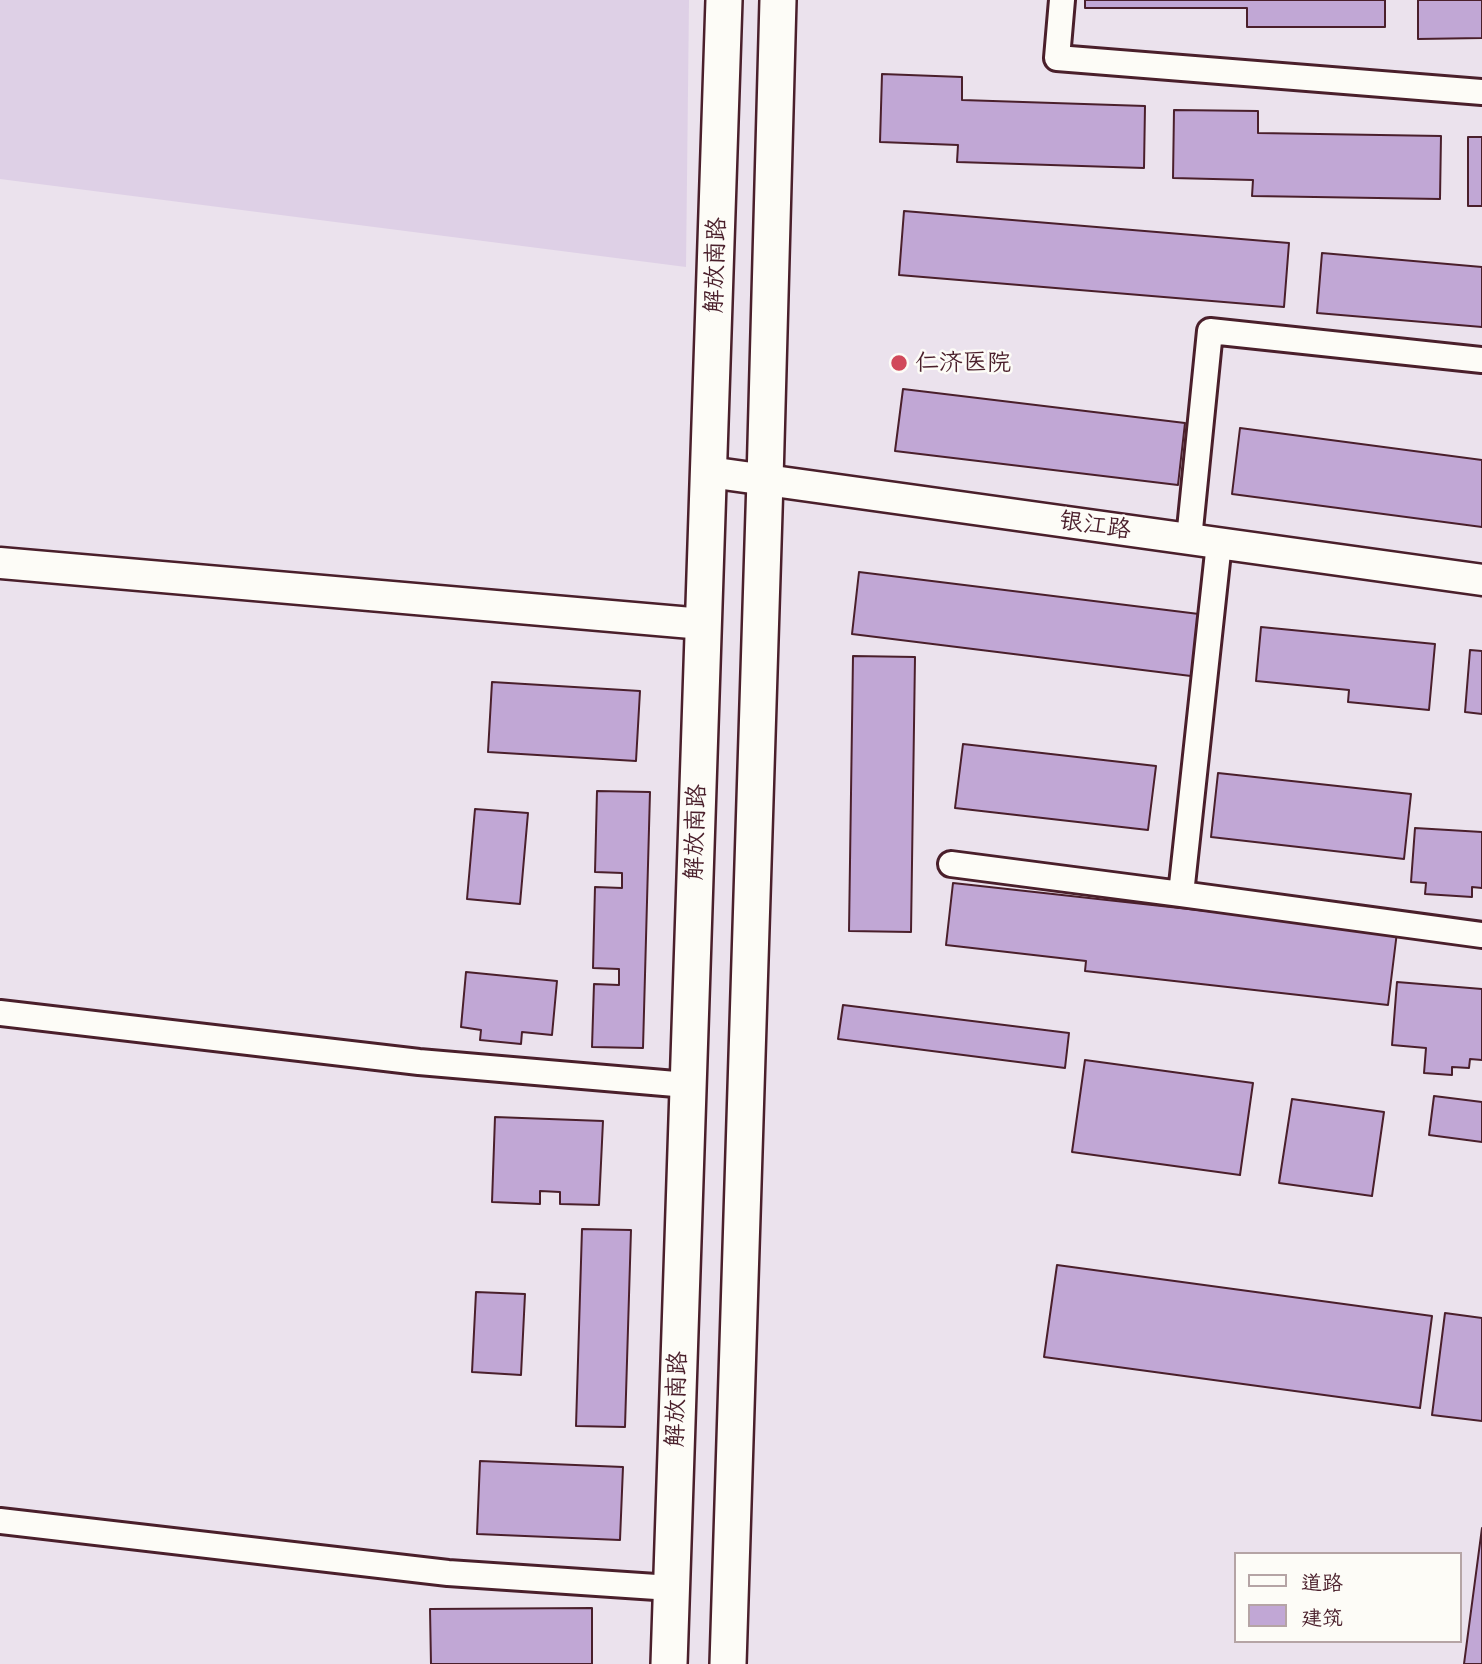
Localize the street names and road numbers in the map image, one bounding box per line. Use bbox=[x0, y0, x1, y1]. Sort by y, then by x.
street label: 解放南路 bbox=[700, 217, 732, 313]
street label: 银江路 bbox=[1057, 507, 1133, 545]
street label: 解放南路 bbox=[680, 784, 712, 880]
street label: 解放南路 bbox=[661, 1351, 693, 1447]

